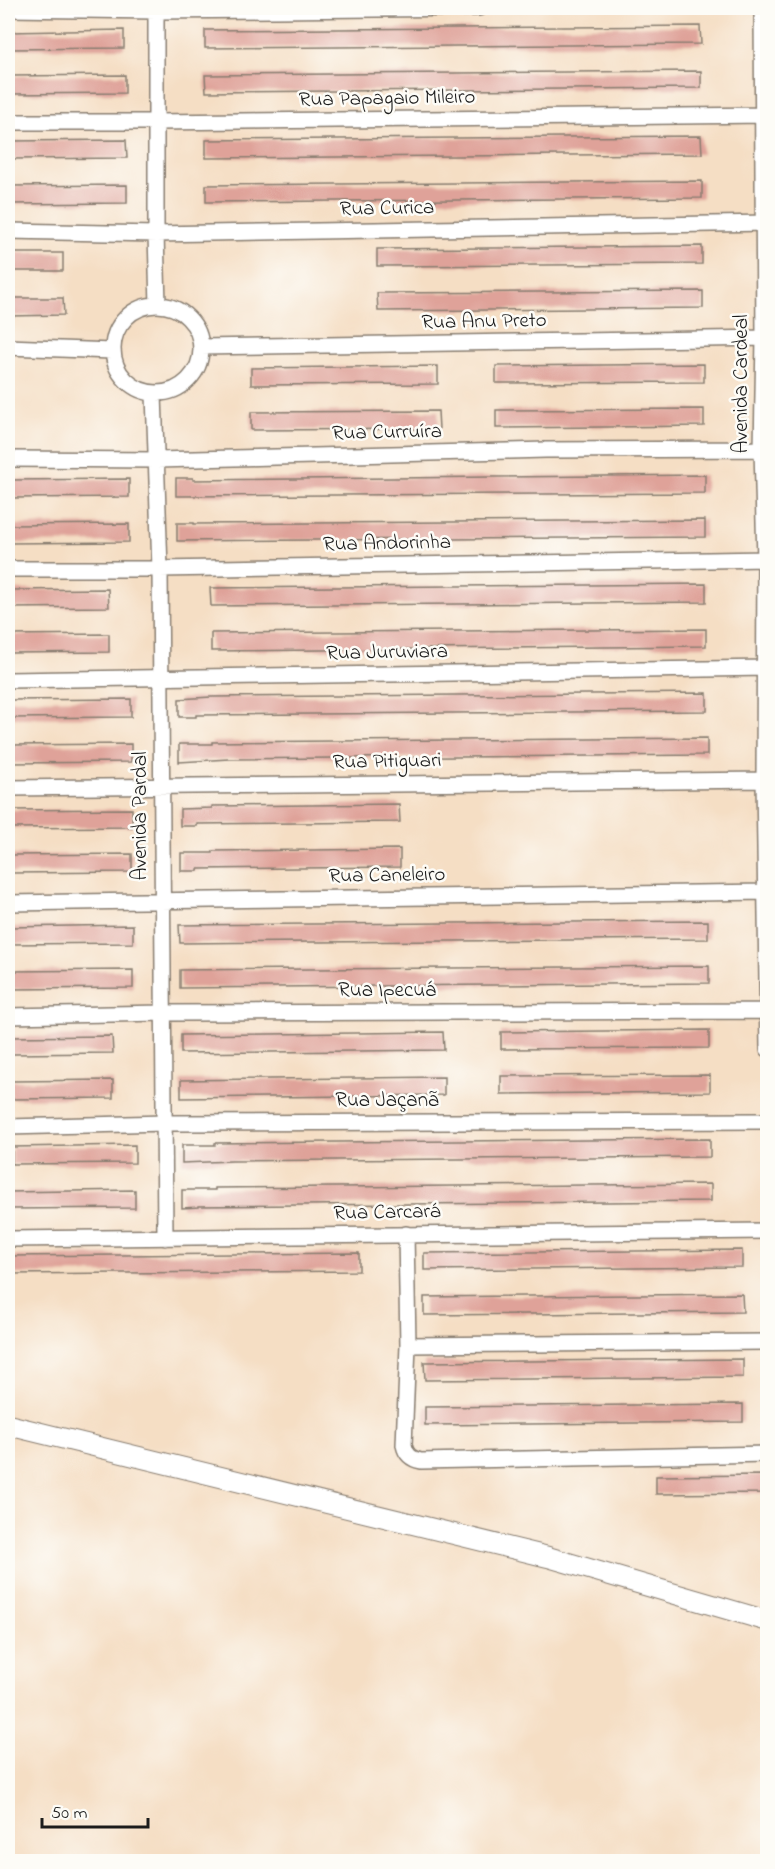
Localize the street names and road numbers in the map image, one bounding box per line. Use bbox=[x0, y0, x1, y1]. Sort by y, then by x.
street label: Rua Papagaio Mileiro bbox=[298, 82, 476, 118]
street label: Rua Curica bbox=[339, 193, 435, 225]
street label: Rua Anu Preto bbox=[421, 306, 547, 338]
street label: Avenida Cardeal bbox=[727, 314, 757, 454]
street label: Rua Curruíra bbox=[332, 417, 442, 449]
street label: Rua Andorinha bbox=[323, 528, 451, 560]
street label: Rua Juruviara bbox=[326, 637, 448, 669]
street label: Rua Pitiguari bbox=[332, 746, 442, 780]
street label: Avenida Pardal bbox=[126, 751, 156, 881]
street label: Rua Caneleiro bbox=[328, 860, 446, 892]
street label: Rua Ipecuá bbox=[338, 976, 436, 1006]
street label: Rua Jaçanã bbox=[335, 1086, 439, 1116]
street label: Rua Carcará bbox=[333, 1197, 441, 1229]

